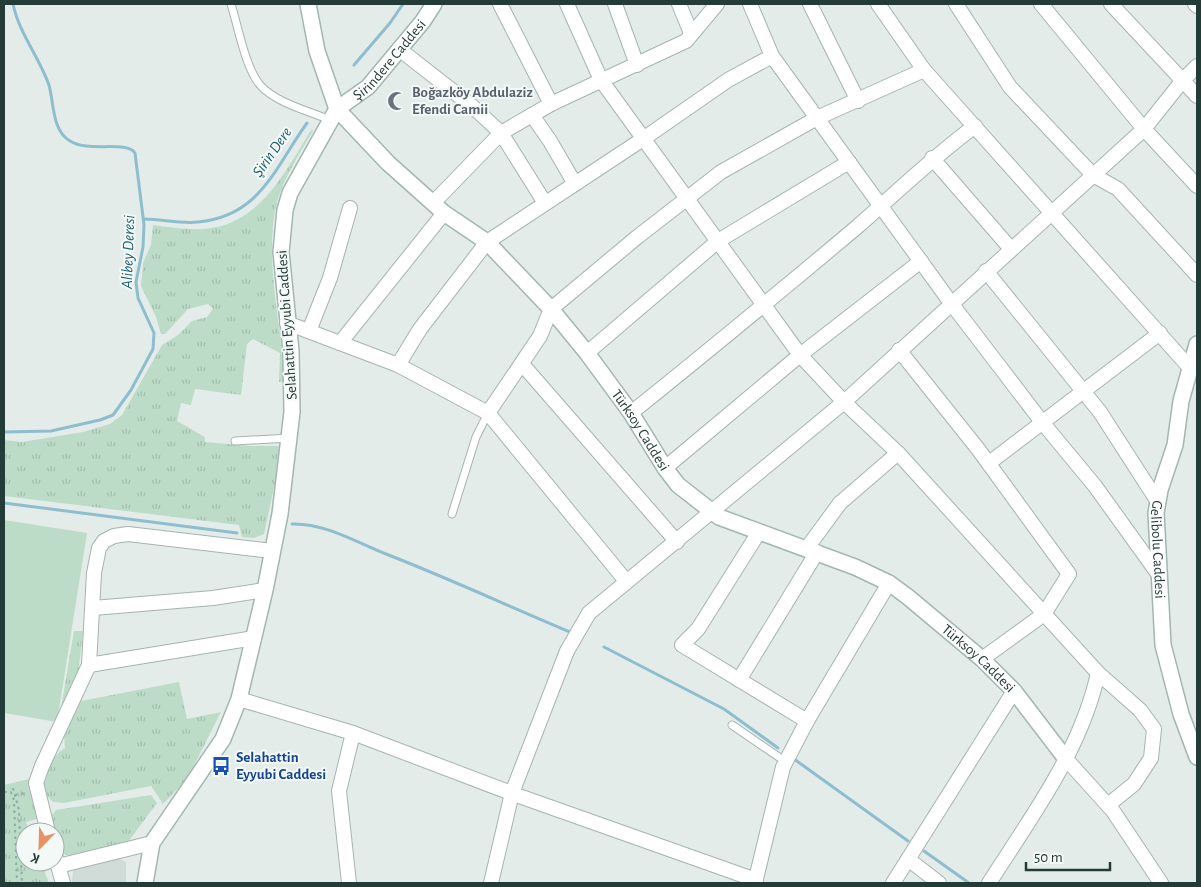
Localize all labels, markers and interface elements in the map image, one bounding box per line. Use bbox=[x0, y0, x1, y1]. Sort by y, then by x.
street label: Şirindere Caddesi bbox=[350, 16, 429, 103]
place label: Boğazköy Abdulaziz Efendi Camii bbox=[412, 85, 533, 117]
mosque icon: Boğazköy Abdulaziz Efendi Camii bbox=[386, 90, 408, 112]
water label: Şirin Dere bbox=[249, 124, 295, 180]
water label: Alibey Deresi bbox=[119, 214, 137, 290]
street label: Selahattin Eyyubi Caddesi bbox=[274, 250, 300, 400]
street label: Türksoy Caddesi bbox=[609, 387, 672, 473]
street label: Gelibolu Caddesi bbox=[1148, 499, 1168, 599]
street label: Türksoy Caddesi bbox=[939, 621, 1018, 695]
place label: Selahattin Eyyubi Caddesi bbox=[236, 750, 326, 782]
bus stop icon: Selahattin Eyyubi Caddesi bbox=[210, 755, 232, 777]
north arrow bbox=[15, 822, 65, 872]
scale bar bbox=[1026, 840, 1110, 872]
text: K bbox=[28, 850, 42, 866]
text: 50 m bbox=[1034, 850, 1063, 865]

